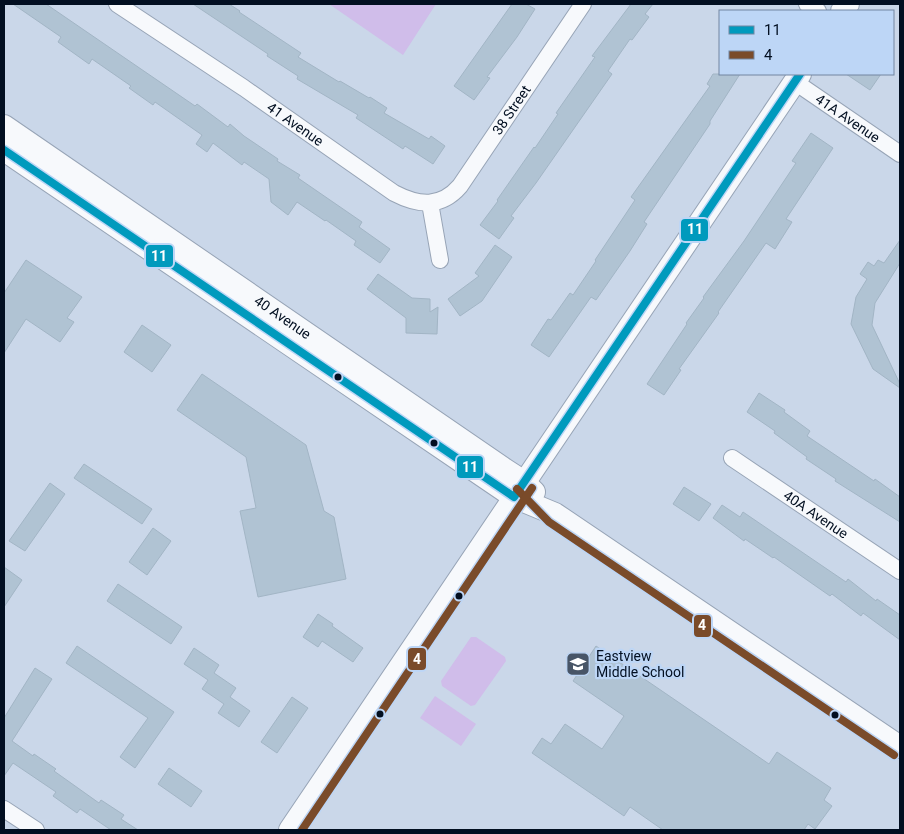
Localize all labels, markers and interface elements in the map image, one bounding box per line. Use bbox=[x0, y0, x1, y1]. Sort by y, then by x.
legend bbox=[719, 10, 894, 75]
text: 11 bbox=[764, 21, 781, 39]
text: 4 bbox=[764, 46, 773, 64]
street label: 38 Street bbox=[489, 82, 534, 138]
street label: 41A Avenue bbox=[813, 91, 883, 146]
street label: 41 Avenue bbox=[264, 99, 327, 149]
line badge: 11 bbox=[680, 218, 709, 242]
text: 11 bbox=[687, 221, 703, 237]
line badge: 11 bbox=[145, 244, 174, 268]
text: 11 bbox=[151, 248, 167, 264]
street label: 40 Avenue bbox=[251, 292, 314, 342]
unlabelled marker bbox=[333, 372, 343, 382]
unlabelled marker bbox=[429, 438, 439, 448]
line badge: 11 bbox=[456, 455, 484, 479]
text: 11 bbox=[462, 459, 478, 475]
street label: 40A Avenue bbox=[781, 487, 851, 542]
unlabelled marker bbox=[454, 591, 464, 601]
line badge: 4 bbox=[693, 614, 712, 638]
text: 4 bbox=[698, 617, 706, 633]
line badge: 4 bbox=[407, 647, 427, 671]
place label: Eastview Middle School bbox=[596, 648, 684, 680]
text: 4 bbox=[413, 651, 421, 667]
school or university icon: Eastview Middle School bbox=[565, 651, 591, 677]
unlabelled marker bbox=[375, 709, 385, 719]
unlabelled marker bbox=[830, 710, 840, 720]

